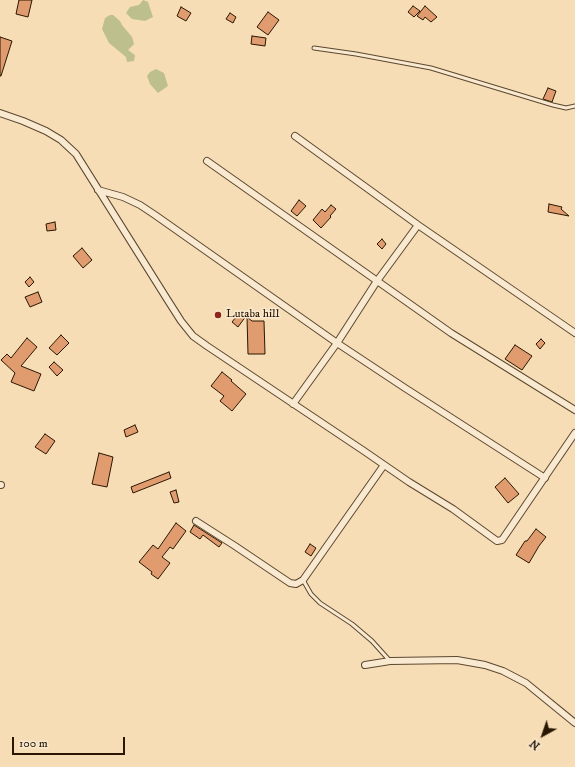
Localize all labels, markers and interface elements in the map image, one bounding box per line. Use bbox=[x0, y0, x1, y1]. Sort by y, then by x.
place label: Lutaba hill bbox=[226, 308, 279, 322]
marker: Lutaba hill bbox=[213, 310, 223, 320]
north arrow bbox=[523, 715, 563, 755]
scale bar bbox=[14, 729, 127, 755]
text: 100 m bbox=[19, 736, 48, 751]
text: N bbox=[527, 736, 543, 752]

